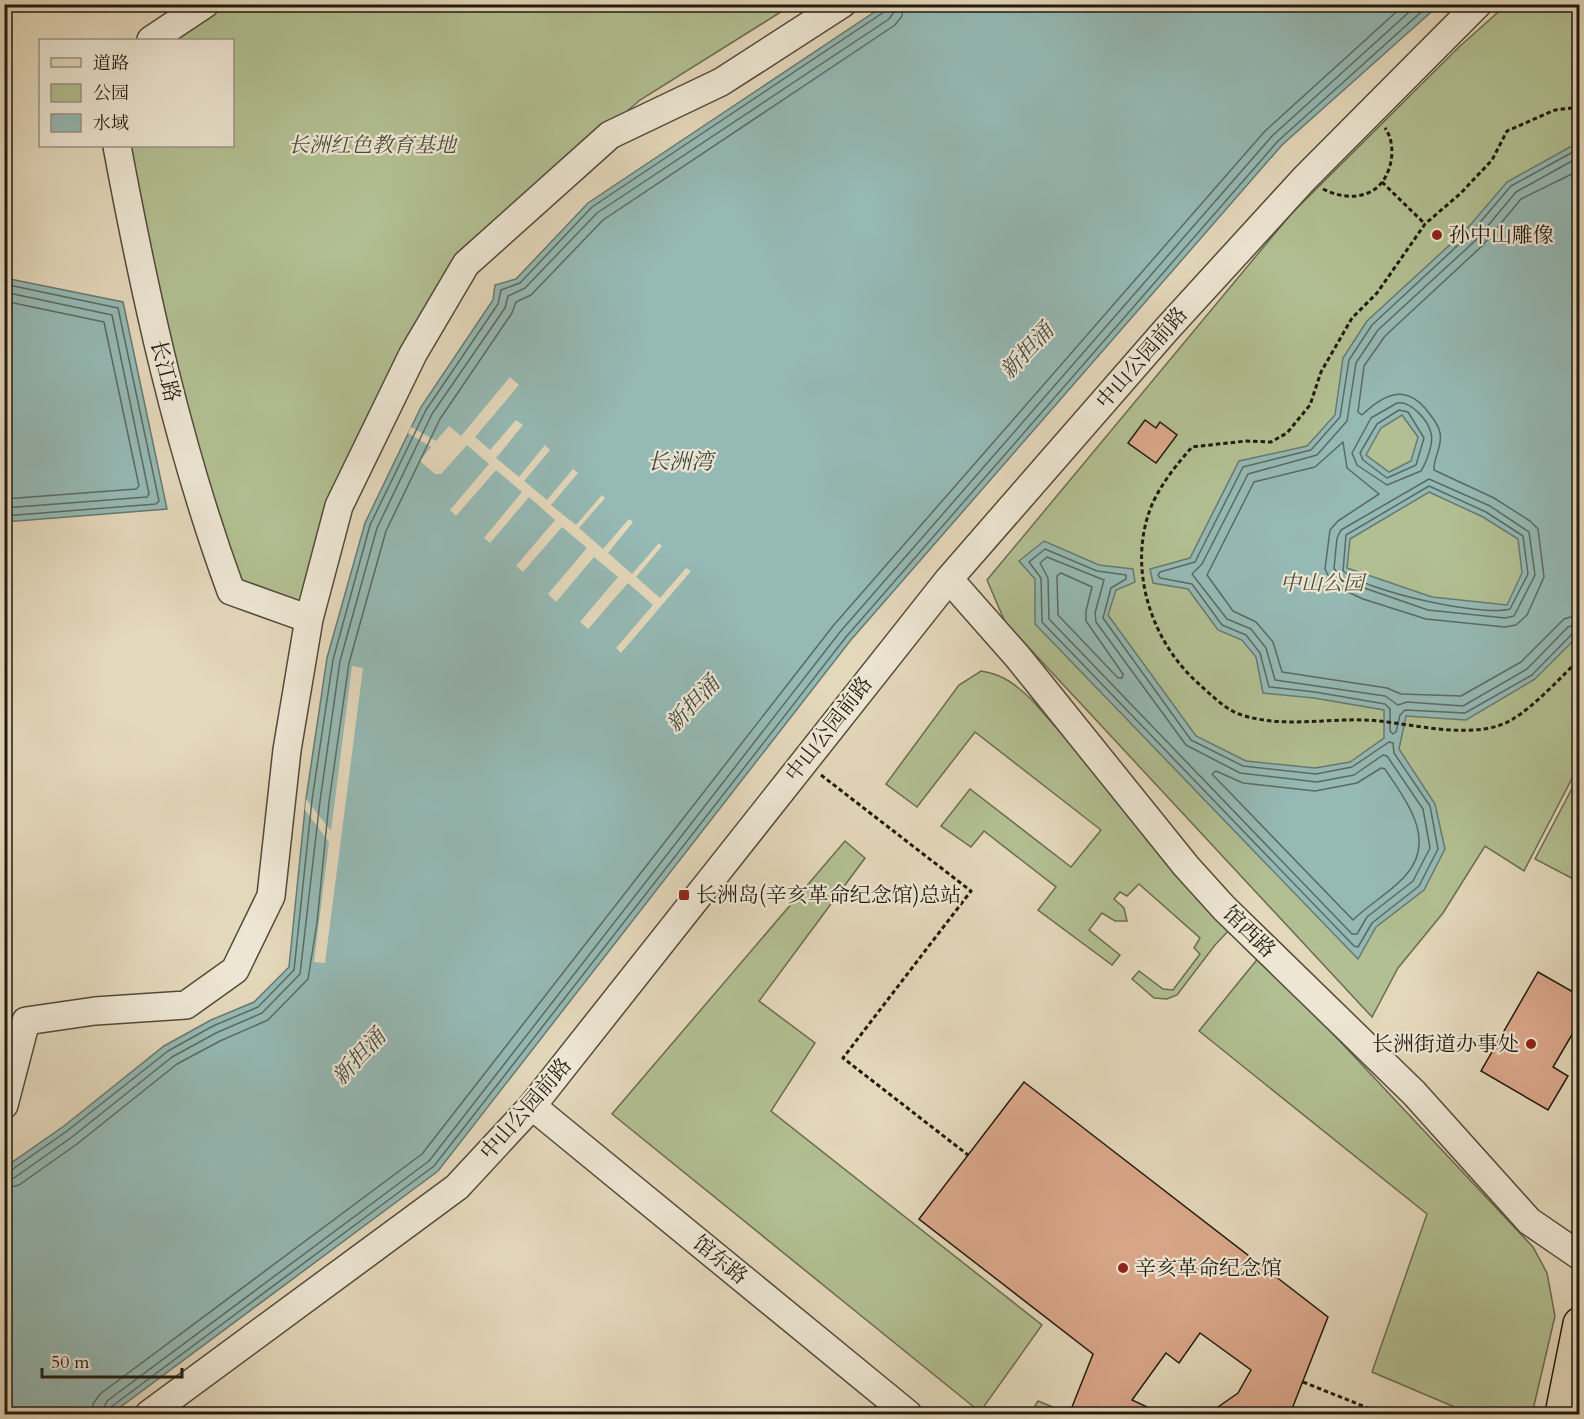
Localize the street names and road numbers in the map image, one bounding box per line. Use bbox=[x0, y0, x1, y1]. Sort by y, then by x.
street label: 中山公园前路 bbox=[1090, 301, 1194, 415]
street label: 长江路 bbox=[143, 337, 187, 405]
street label: 中山公园前路 bbox=[779, 670, 879, 788]
street label: 馆西路 bbox=[1216, 900, 1282, 964]
street label: 中山公园前路 bbox=[474, 1052, 578, 1166]
street label: 馆东路 bbox=[686, 1229, 754, 1291]

